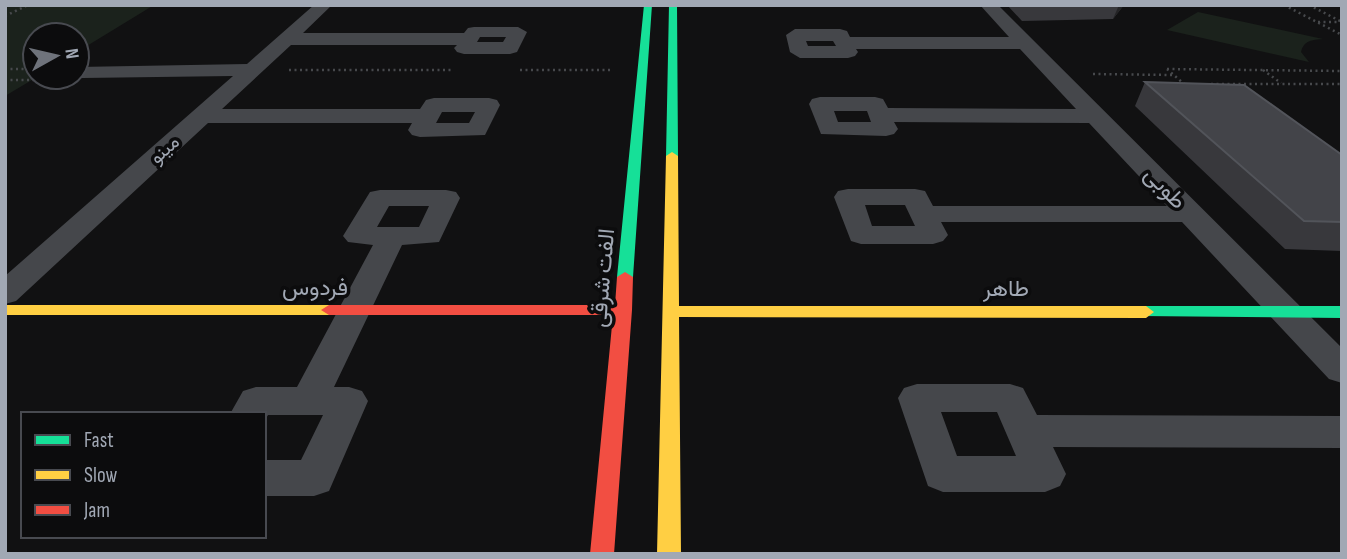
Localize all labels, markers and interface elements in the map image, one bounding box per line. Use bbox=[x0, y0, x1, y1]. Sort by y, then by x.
north arrow bbox=[21, 21, 91, 91]
text: N bbox=[59, 47, 83, 60]
street label: مینو bbox=[145, 131, 185, 169]
street label: طوبی bbox=[1138, 161, 1192, 215]
street label: الفت شرقی bbox=[585, 227, 621, 329]
street label: فردوس bbox=[282, 274, 348, 302]
street label: طاهر bbox=[982, 275, 1029, 303]
legend bbox=[21, 412, 266, 538]
text: Fast bbox=[84, 428, 114, 453]
text: Slow bbox=[84, 463, 118, 488]
text: Jam bbox=[83, 498, 110, 523]

